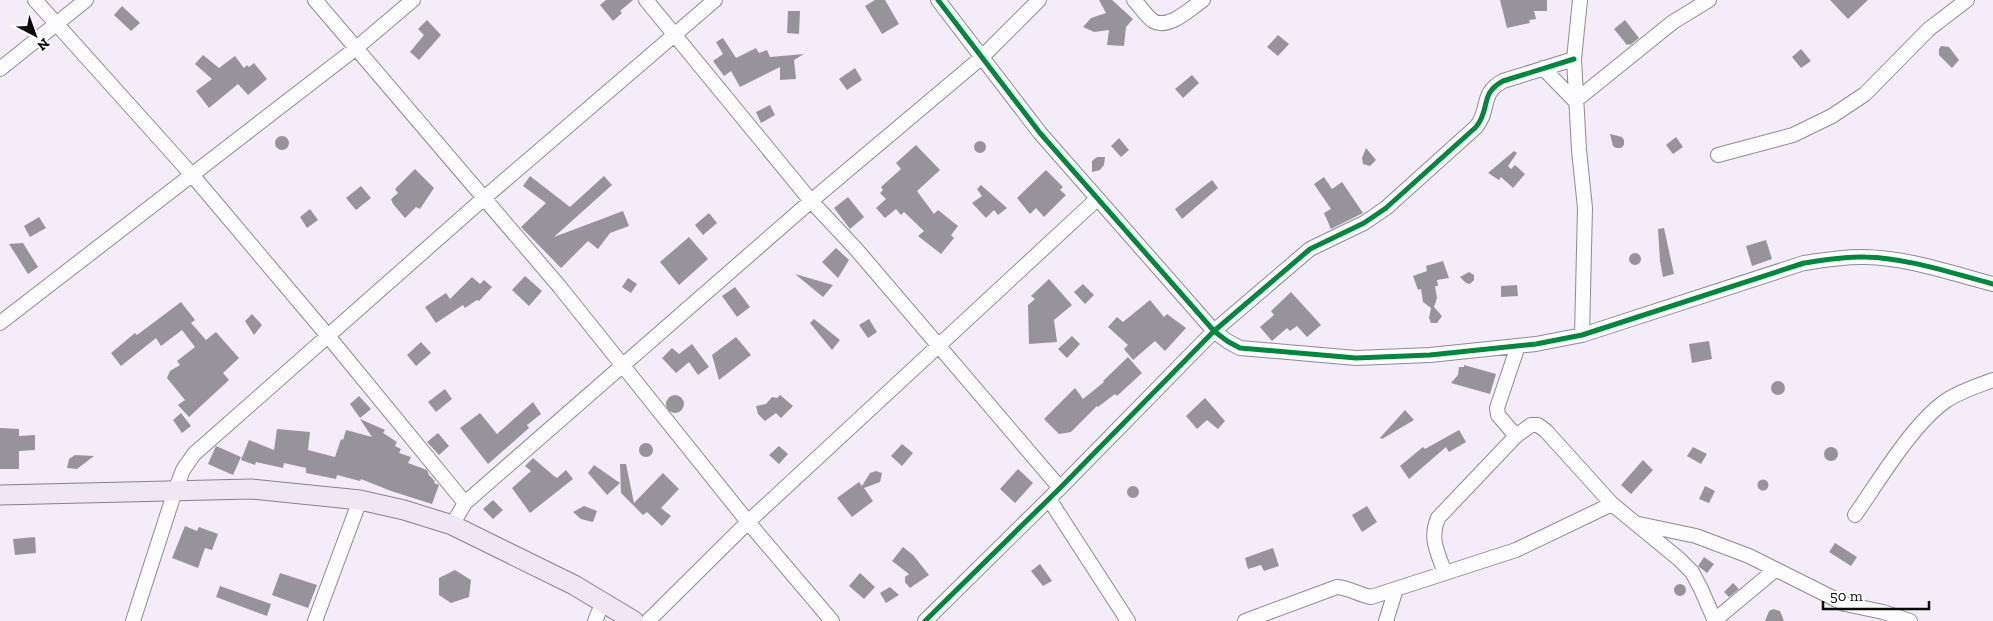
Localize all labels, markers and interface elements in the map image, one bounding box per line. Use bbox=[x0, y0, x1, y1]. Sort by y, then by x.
north arrow bbox=[10, 10, 60, 60]
text: N bbox=[33, 35, 53, 55]
scale bar bbox=[1823, 578, 1929, 610]
text: 50 m bbox=[1830, 587, 1863, 605]

